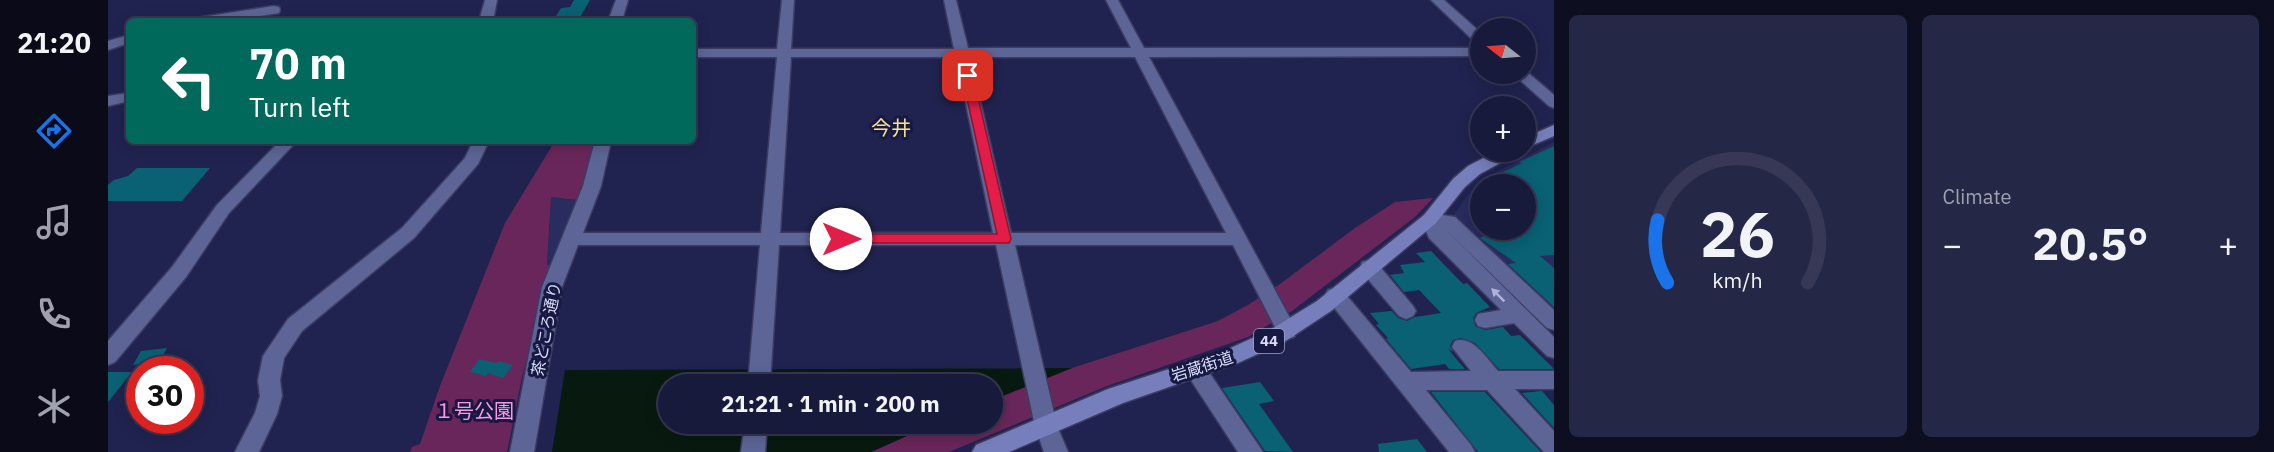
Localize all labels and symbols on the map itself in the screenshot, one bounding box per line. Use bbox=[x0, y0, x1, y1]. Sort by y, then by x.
north arrow bbox=[1470, 18, 1536, 84]
pin bbox=[942, 50, 993, 101]
district label: 今井 bbox=[871, 114, 911, 141]
position arrow bbox=[809, 207, 873, 271]
street label: 茶どころ通り bbox=[527, 280, 565, 378]
one-way arrow bbox=[1491, 288, 1505, 302]
road number: 44 bbox=[1254, 329, 1284, 353]
street label: 岩蔵街道 bbox=[1168, 347, 1236, 385]
speed limit sign: 30 bbox=[126, 356, 204, 434]
park label: １号公園 bbox=[434, 397, 514, 424]

